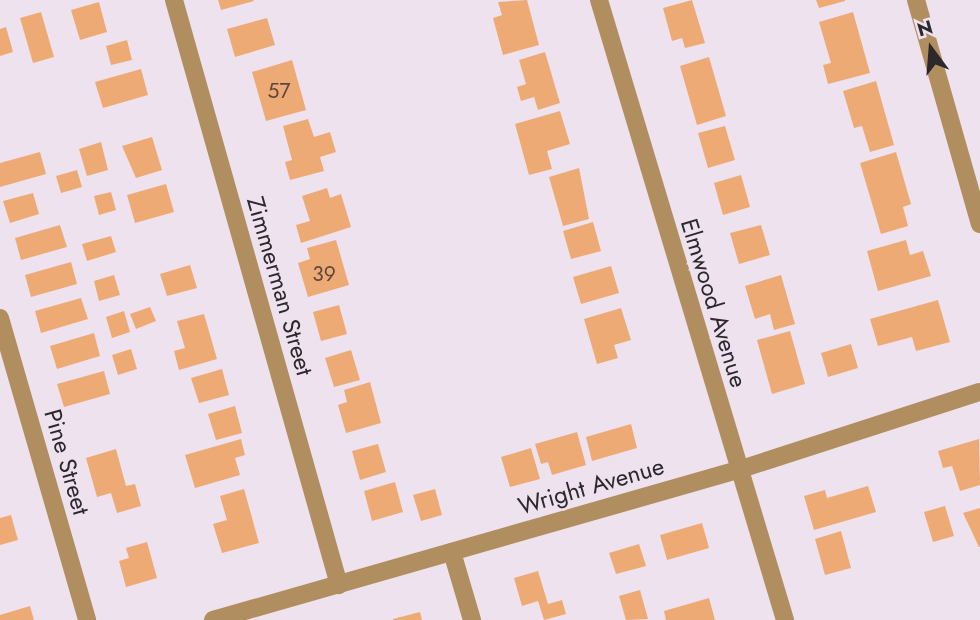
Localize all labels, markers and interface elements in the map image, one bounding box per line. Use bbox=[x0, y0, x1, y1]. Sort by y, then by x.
text: N bbox=[914, 13, 936, 43]
north arrow bbox=[896, 14, 966, 84]
house number: 57 bbox=[268, 78, 290, 104]
street label: Zimmerman Street bbox=[241, 193, 319, 379]
street label: Elmwood Avenue bbox=[675, 215, 753, 391]
house number: 39 bbox=[312, 261, 336, 287]
street label: Pine Street bbox=[38, 406, 96, 518]
street label: Wright Avenue bbox=[515, 451, 667, 521]

